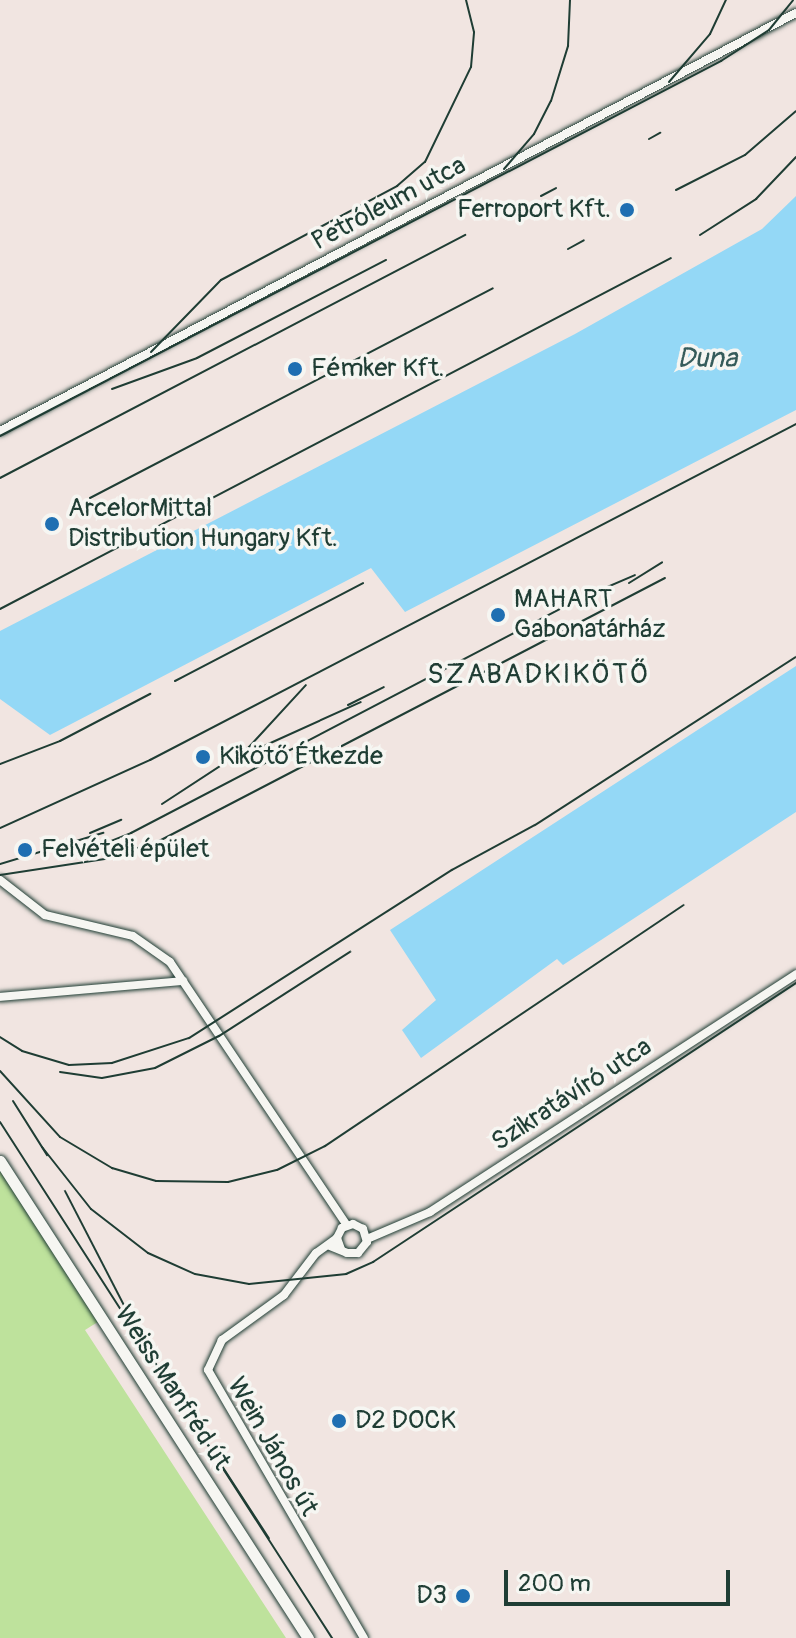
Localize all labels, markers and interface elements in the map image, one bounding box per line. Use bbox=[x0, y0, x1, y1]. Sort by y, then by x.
street label: Petróleum utca bbox=[307, 150, 471, 258]
place label: Ferroport Kft. bbox=[457, 194, 611, 226]
marker: Ferroport Kft. bbox=[618, 201, 636, 219]
water label: Duna bbox=[677, 342, 737, 376]
place label: Fémker Kft. bbox=[311, 353, 445, 385]
marker: Fémker Kft. bbox=[286, 360, 304, 378]
place label: ArcelorMittal Distribution Hungary Kft. bbox=[68, 493, 338, 554]
marker: ArcelorMittal Distribution Hungary Kft. bbox=[43, 515, 61, 533]
place label: MAHART Gabonatárház bbox=[514, 584, 666, 646]
marker: MAHART Gabonatárház bbox=[489, 606, 507, 624]
district label: SZABADKIKÖTŐ bbox=[427, 658, 651, 692]
place label: Kikötő Étkezde bbox=[219, 741, 383, 773]
marker: Kikötő Étkezde bbox=[194, 748, 212, 766]
place label: Felvételi épület bbox=[41, 834, 209, 866]
marker: Felvételi épület bbox=[16, 841, 34, 859]
street label: Szikratávíró utca bbox=[486, 1032, 658, 1158]
street label: Weiss Manfréd út bbox=[107, 1300, 237, 1476]
street label: Wein János út bbox=[220, 1372, 324, 1522]
place label: D2 DOCK bbox=[355, 1405, 456, 1437]
marker: D2 DOCK bbox=[330, 1412, 348, 1430]
scale bar bbox=[508, 1554, 734, 1604]
text: 200 m bbox=[518, 1569, 591, 1598]
place label: D3 bbox=[416, 1580, 447, 1612]
marker: D3 bbox=[454, 1587, 472, 1605]

